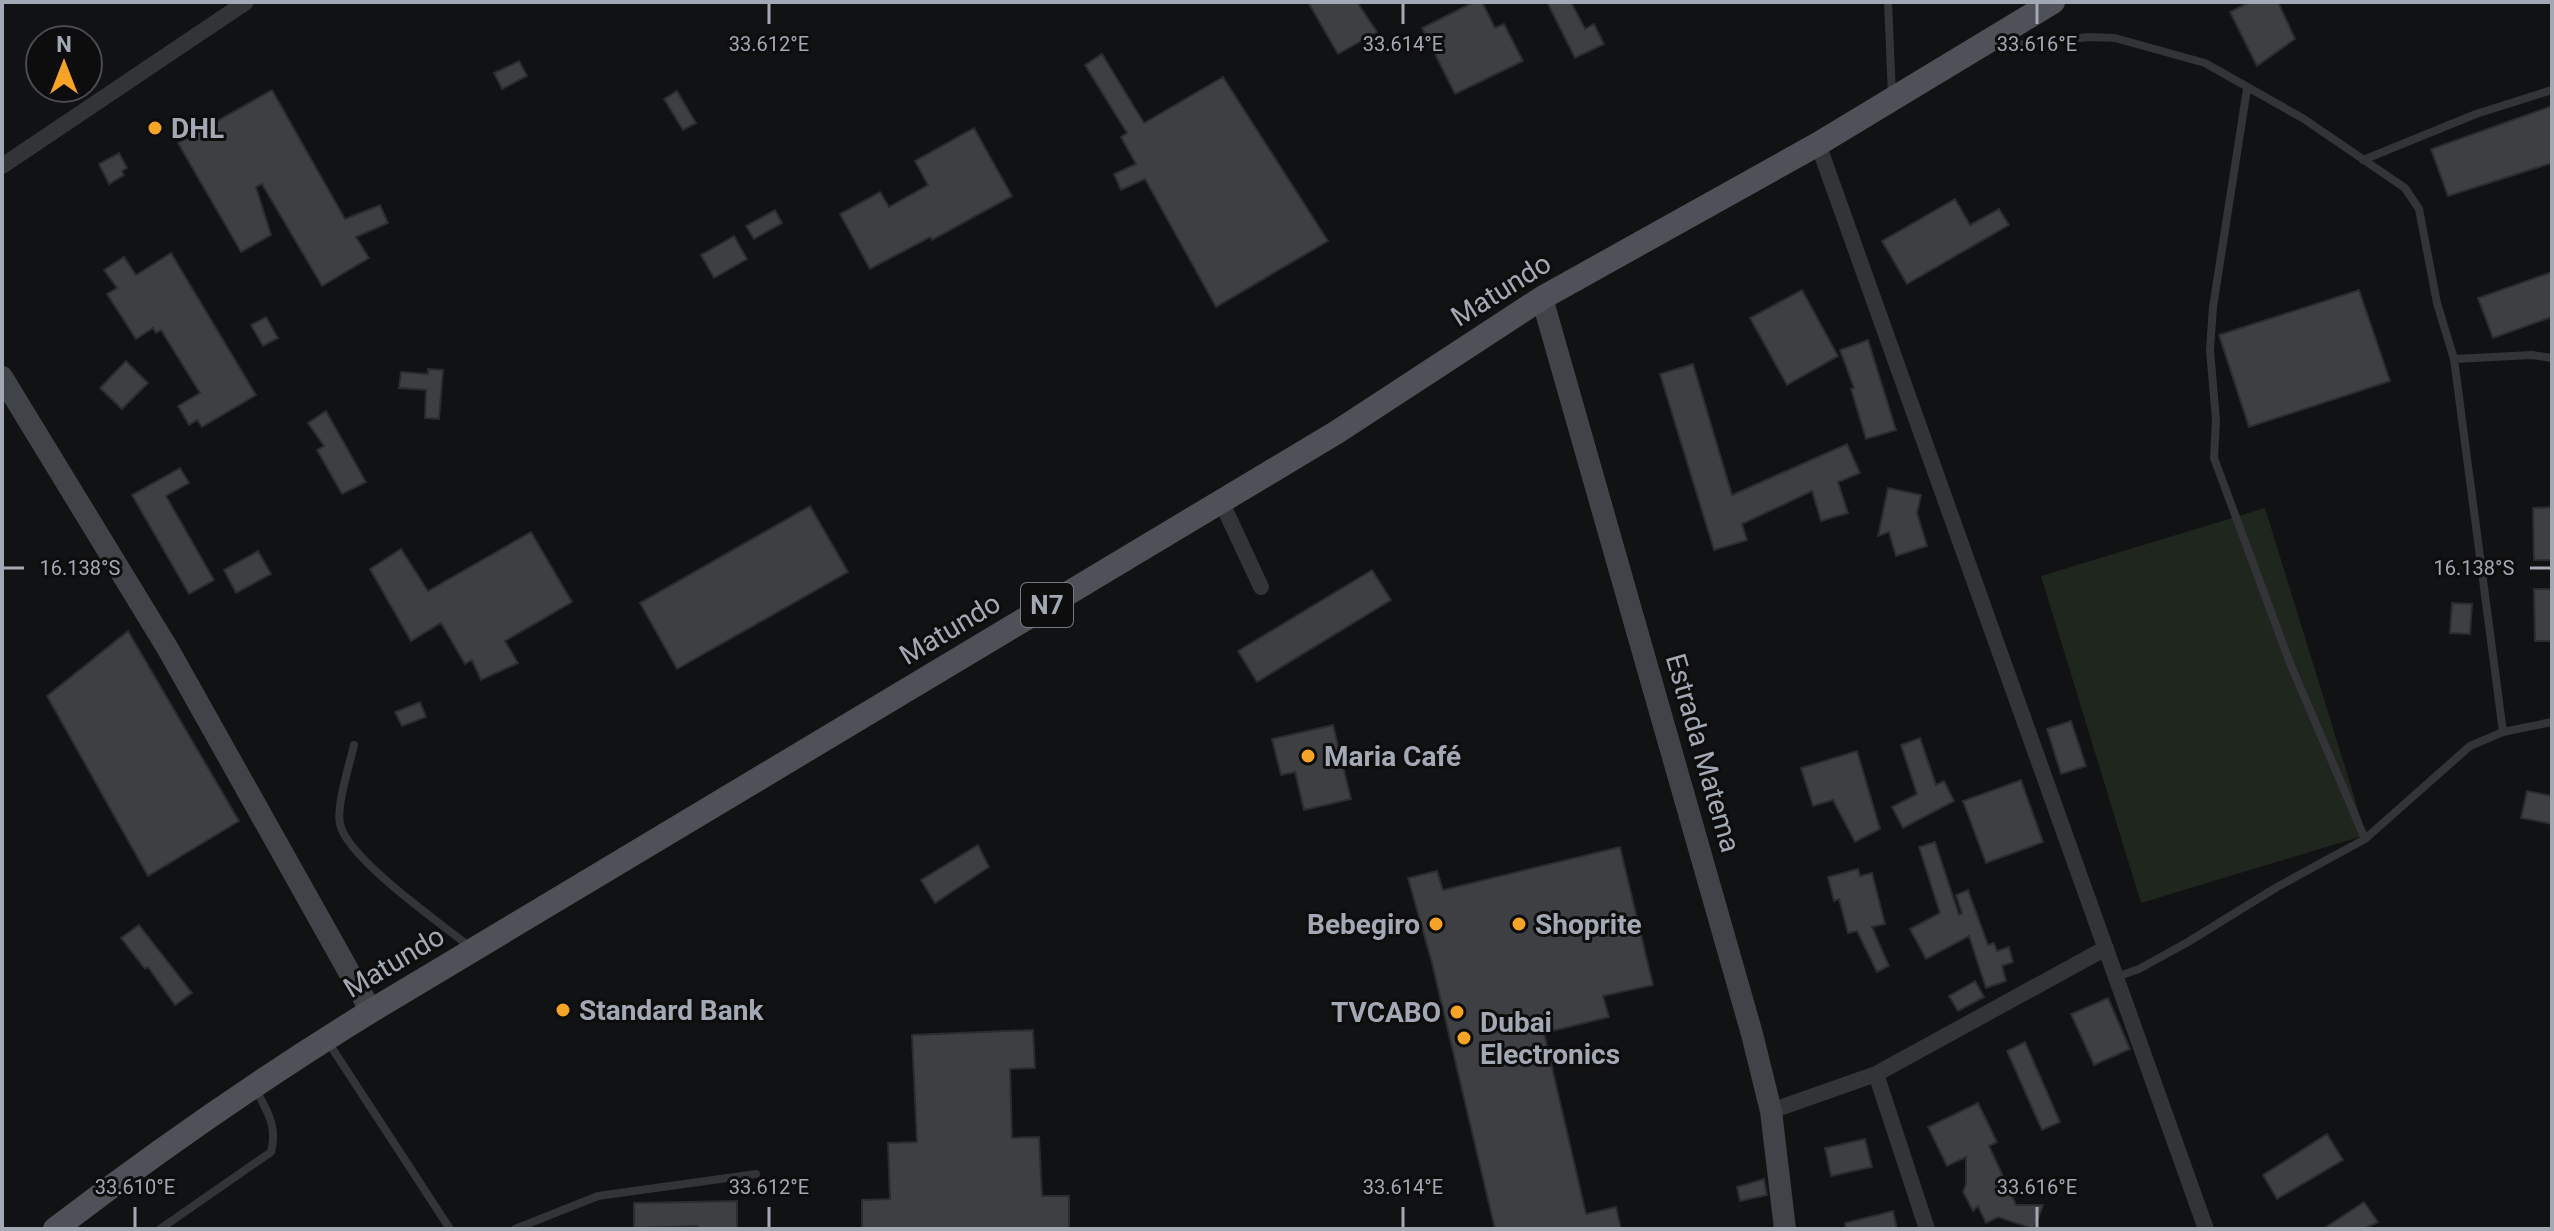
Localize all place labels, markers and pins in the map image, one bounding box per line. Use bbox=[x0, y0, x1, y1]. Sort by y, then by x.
place label: DHL bbox=[171, 112, 224, 145]
marker: DHL bbox=[146, 119, 164, 137]
place label: Maria Café bbox=[1324, 740, 1461, 773]
marker: Maria Café bbox=[1299, 747, 1317, 765]
place label: Bebegiro bbox=[1307, 908, 1420, 941]
place label: Shoprite bbox=[1535, 908, 1642, 941]
marker: Bebegiro bbox=[1427, 915, 1445, 933]
marker: Shoprite bbox=[1510, 915, 1528, 933]
place label: Standard Bank bbox=[579, 994, 764, 1027]
place label: TVCABO bbox=[1331, 996, 1441, 1029]
marker: Standard Bank bbox=[554, 1001, 572, 1019]
marker: TVCABO bbox=[1448, 1003, 1466, 1021]
place label: Dubai Electronics bbox=[1480, 1006, 1620, 1071]
marker: Dubai Electronics bbox=[1455, 1029, 1473, 1047]

